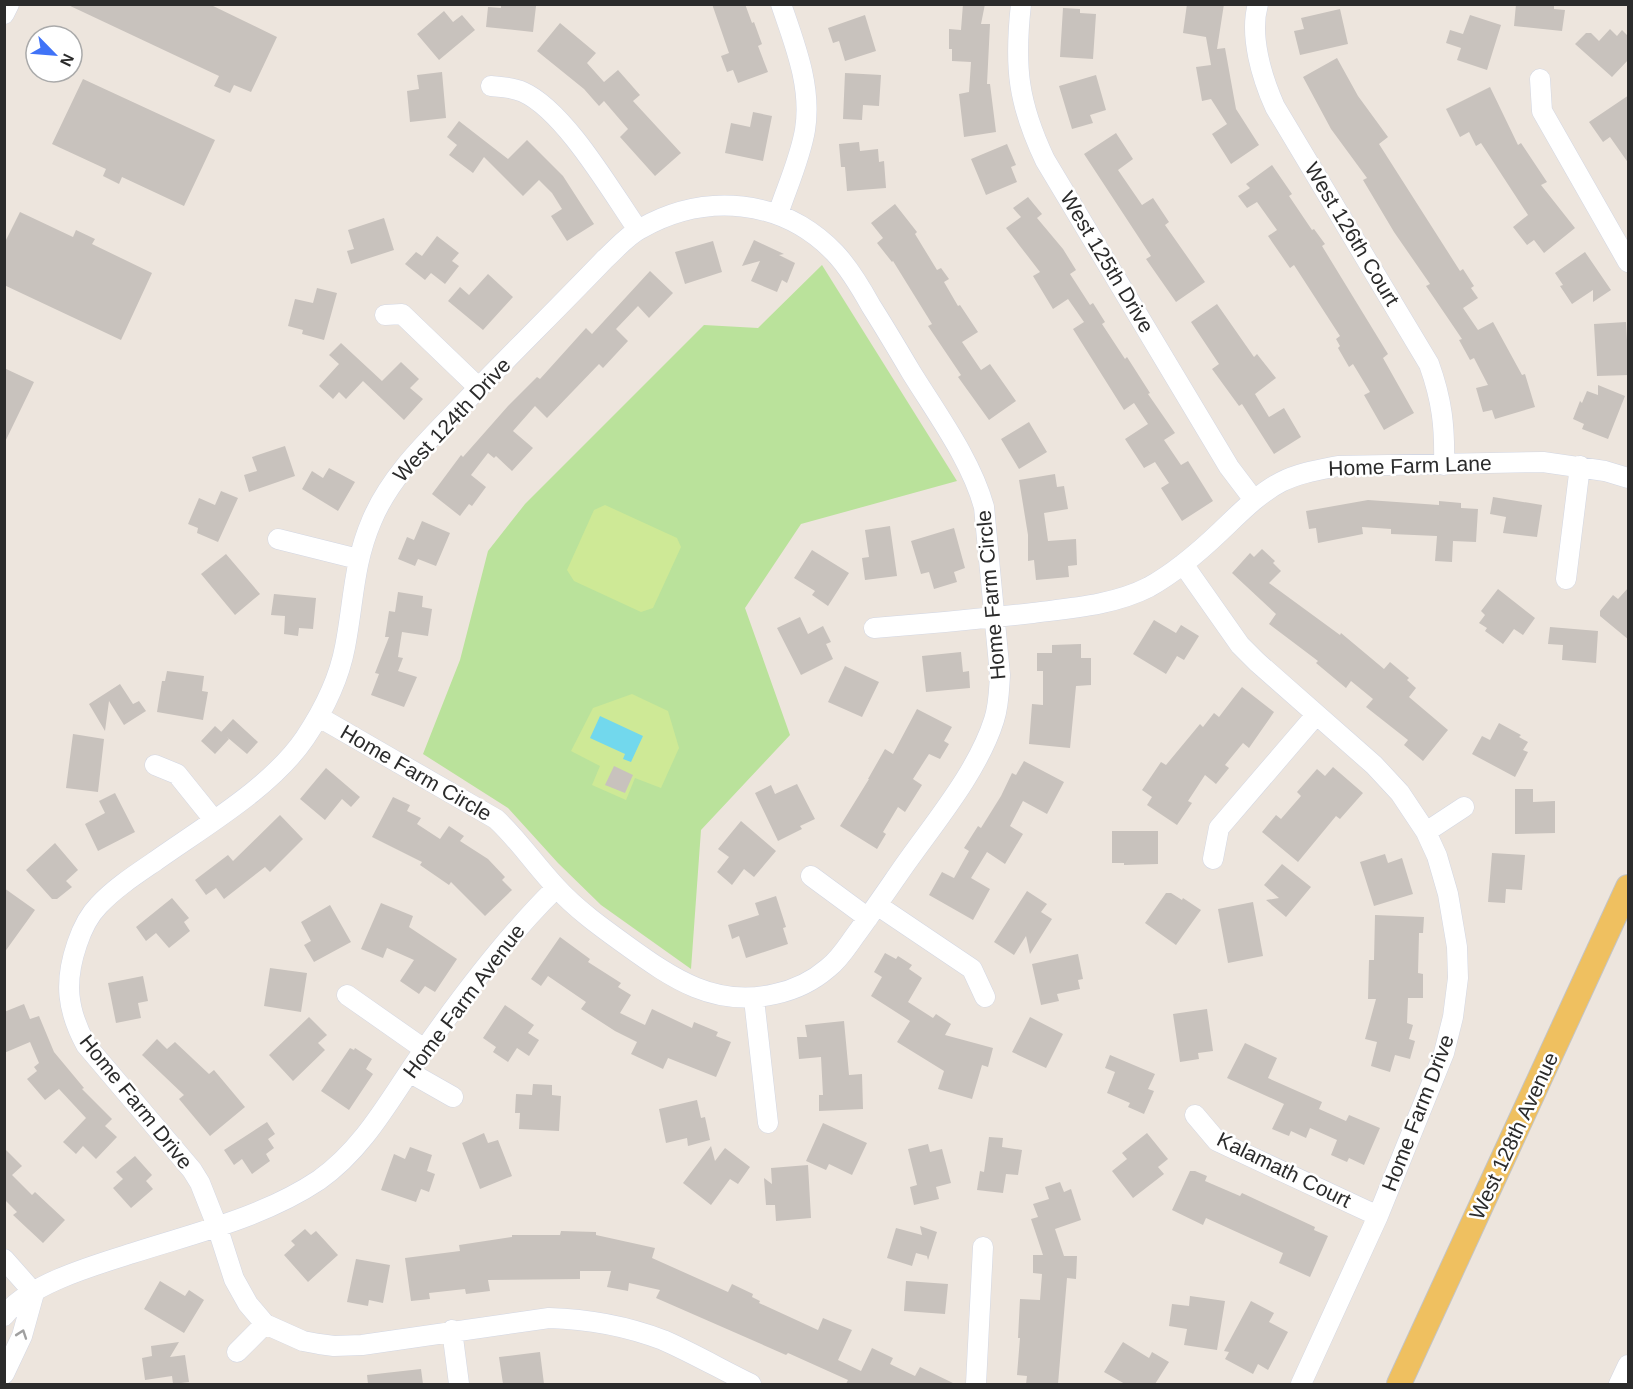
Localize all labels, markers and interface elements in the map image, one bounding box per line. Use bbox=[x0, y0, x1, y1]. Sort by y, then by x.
north arrow bbox=[24, 24, 84, 84]
text: N bbox=[57, 51, 77, 69]
street label: West 126th Court bbox=[1301, 158, 1404, 310]
street label: West 125th Drive bbox=[1056, 187, 1159, 337]
street label: West 124th Drive bbox=[388, 353, 515, 486]
street label: Home Farm Lane bbox=[1328, 451, 1492, 480]
street label: Home Farm Circle bbox=[972, 509, 1009, 681]
street label: Home Farm Circle bbox=[337, 720, 496, 825]
street label: Home Farm Avenue bbox=[398, 919, 529, 1082]
street label: Home Farm Drive bbox=[75, 1030, 197, 1173]
street label: Home Farm Drive bbox=[1377, 1031, 1458, 1194]
street label: West 128th Avenue bbox=[1465, 1049, 1562, 1223]
street label: Kalamath Court bbox=[1214, 1127, 1355, 1212]
one-way arrow bbox=[14, 1330, 27, 1340]

